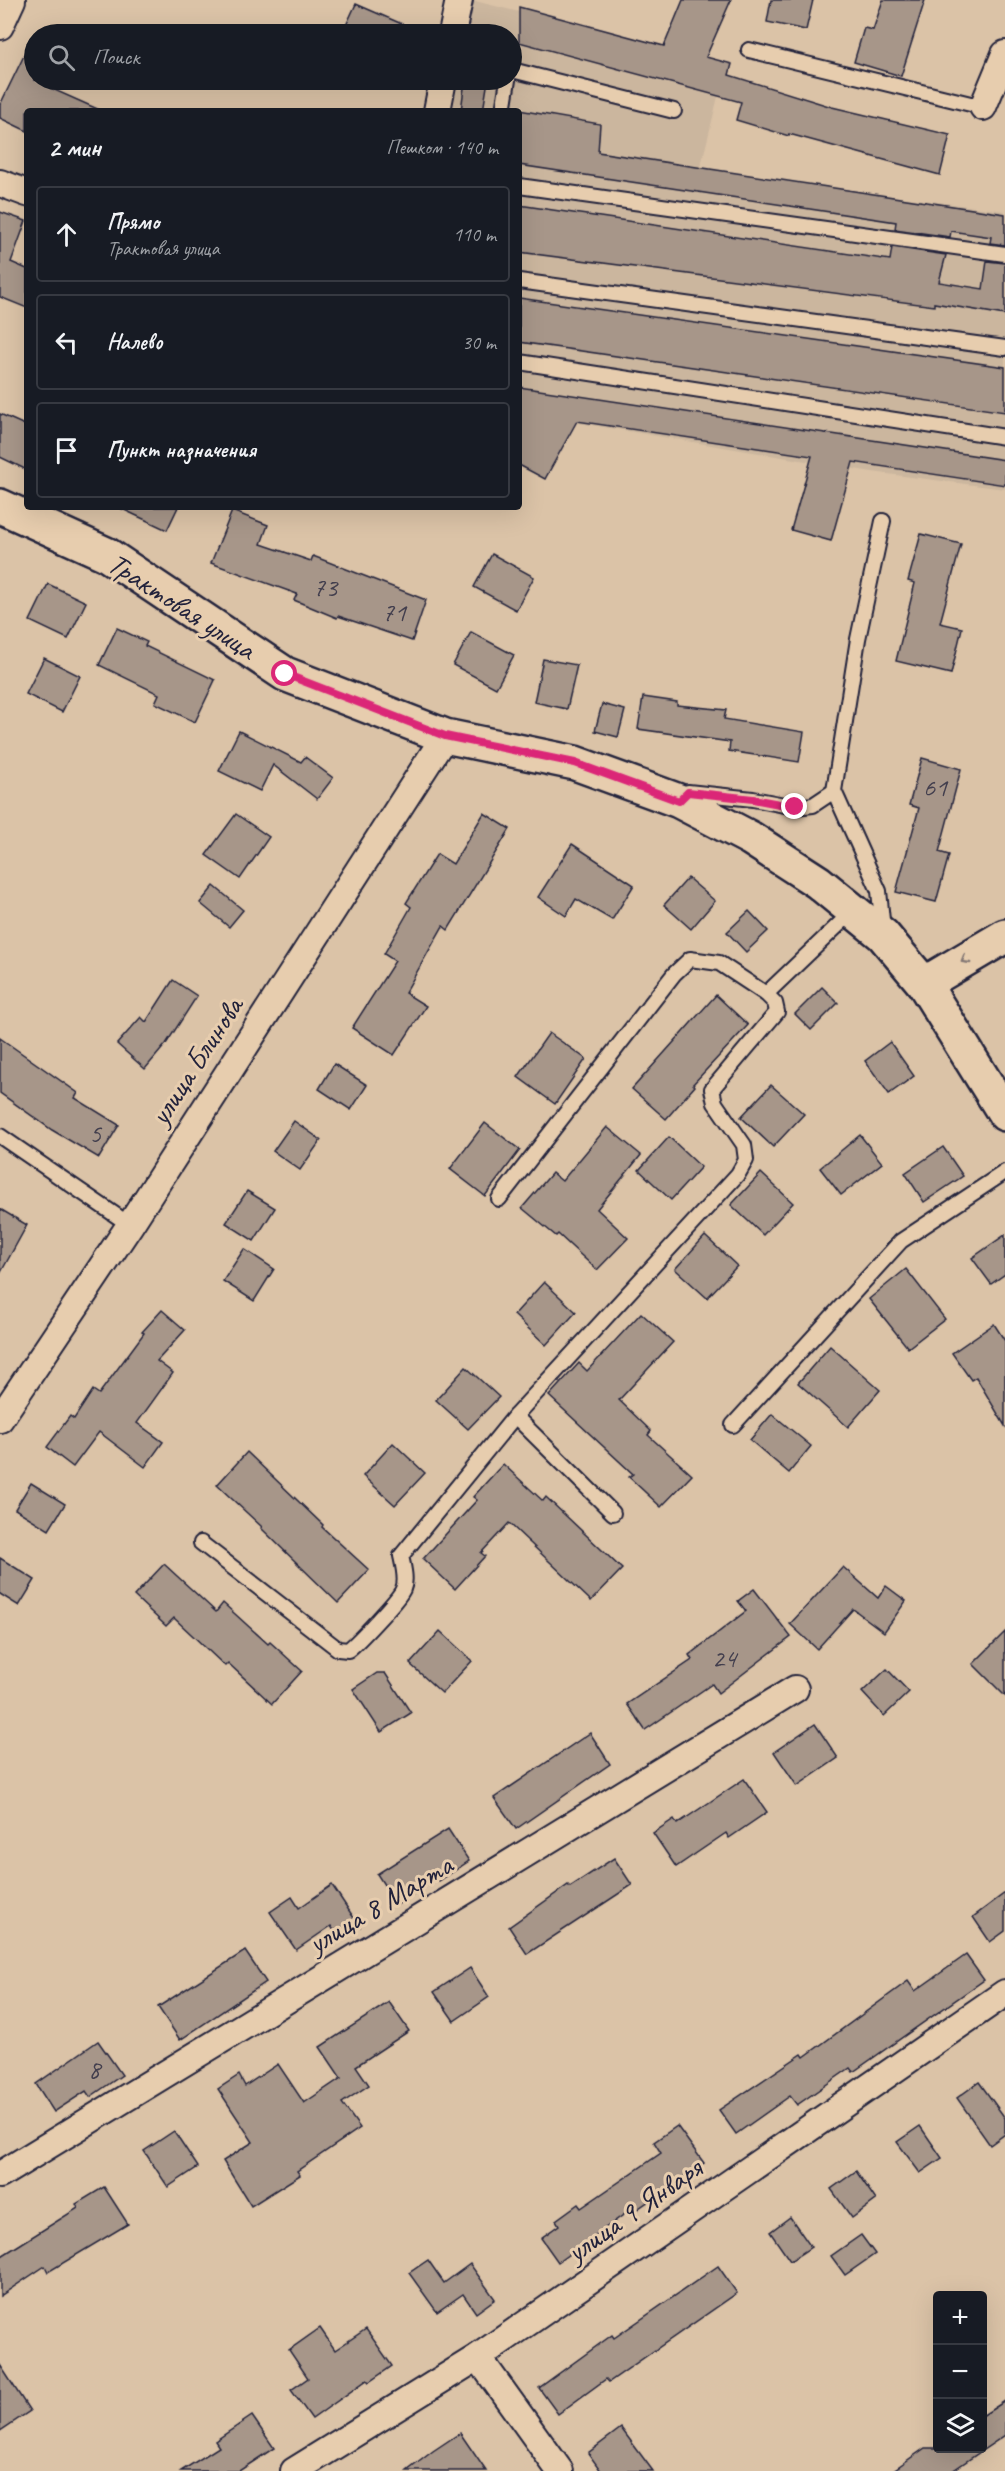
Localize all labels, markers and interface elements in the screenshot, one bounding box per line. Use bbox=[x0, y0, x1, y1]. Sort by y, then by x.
search box bbox=[24, 24, 522, 90]
icon: search bbox=[45, 41, 78, 74]
text: Поиск bbox=[93, 43, 139, 71]
text: 2 мин bbox=[48, 131, 101, 164]
text: Пешком · 140 m bbox=[386, 135, 498, 160]
text: Прямо bbox=[107, 208, 159, 236]
icon: ahead bbox=[50, 218, 83, 251]
text: 110 m bbox=[453, 222, 496, 247]
text: Трактовая улица bbox=[107, 236, 219, 261]
icon: left bbox=[50, 326, 83, 359]
text: Налево bbox=[107, 328, 163, 356]
text: 30 m bbox=[462, 330, 496, 355]
icon: arrive bbox=[50, 434, 83, 467]
text: Пункт назначения bbox=[107, 436, 256, 464]
street label: Трактовая улица bbox=[101, 544, 265, 669]
house number: 73 bbox=[313, 570, 339, 604]
house number: 71 bbox=[382, 595, 408, 629]
route start bbox=[271, 660, 297, 686]
house number: 61 bbox=[923, 770, 949, 804]
route end bbox=[781, 793, 807, 819]
one-way arrow bbox=[961, 953, 971, 964]
street label: улица Блинова bbox=[140, 988, 253, 1134]
house number: 5 bbox=[89, 1116, 103, 1150]
house number: 24 bbox=[712, 1641, 739, 1675]
street label: улица 8 Марта bbox=[299, 1845, 461, 1963]
house number: 8 bbox=[88, 2052, 103, 2086]
street label: улица 9 Января bbox=[557, 2148, 711, 2272]
map controls bbox=[933, 2291, 987, 2453]
button: + bbox=[933, 2291, 987, 2345]
button: − bbox=[933, 2345, 987, 2399]
button: layers bbox=[933, 2399, 987, 2453]

